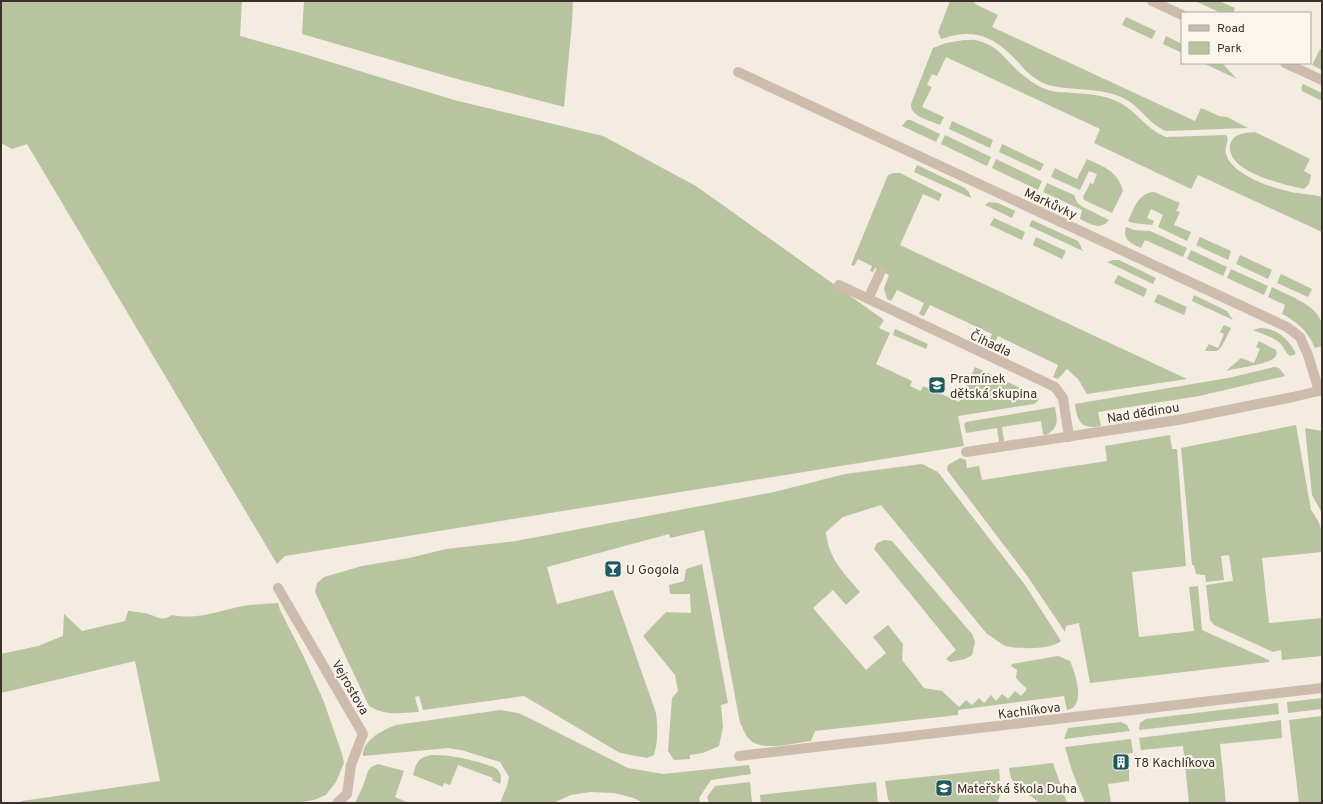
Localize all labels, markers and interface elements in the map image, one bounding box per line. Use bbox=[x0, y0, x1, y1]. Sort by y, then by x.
legend bbox=[1181, 12, 1311, 64]
text: Road bbox=[1217, 21, 1245, 37]
text: Park bbox=[1217, 41, 1242, 57]
street label: Markůvky bbox=[1021, 186, 1079, 224]
street label: Čihadla bbox=[967, 327, 1014, 361]
place label: Pramínek dětská skupina bbox=[950, 372, 1037, 403]
school or university icon: Pramínek dětská skupina bbox=[927, 375, 947, 395]
street label: Nad dědinou bbox=[1106, 400, 1181, 428]
bar icon: U Gogola bbox=[603, 559, 623, 579]
place label: U Gogola bbox=[626, 563, 679, 579]
street label: Vejrostova bbox=[327, 658, 371, 718]
street label: Kachlíkova bbox=[997, 700, 1061, 724]
building icon: T8 Kachlíkova bbox=[1111, 752, 1131, 772]
place label: T8 Kachlíkova bbox=[1134, 756, 1215, 772]
school or university icon: Mateřská škola Duha bbox=[934, 778, 954, 798]
place label: Mateřská škola Duha bbox=[957, 782, 1077, 798]

